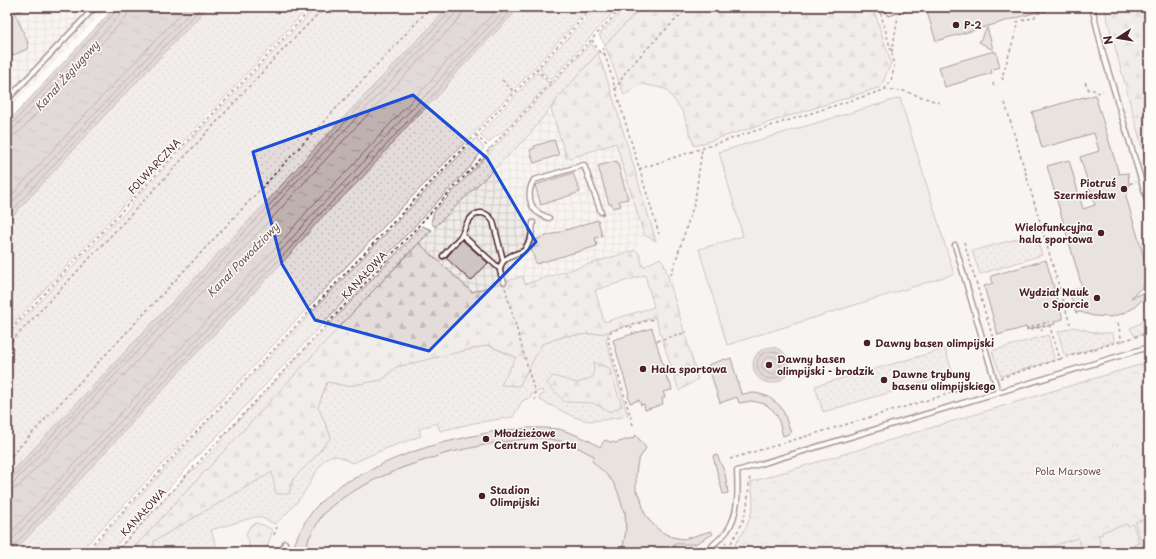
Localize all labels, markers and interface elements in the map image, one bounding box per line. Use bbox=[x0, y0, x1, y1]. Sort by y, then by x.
place label: P-2 bbox=[964, 17, 982, 32]
north arrow bbox=[1098, 18, 1138, 58]
marker: P-2 bbox=[951, 20, 961, 30]
text: N bbox=[1098, 34, 1117, 46]
water label: Kanał Żeglugowy bbox=[30, 36, 104, 115]
street label: FOLWARCZNA bbox=[124, 134, 184, 197]
place label: Piotruś Szermiesław bbox=[1054, 175, 1117, 202]
marker: Piotruś Szermiesław bbox=[1119, 184, 1129, 194]
water label: Kanał Powodziowy bbox=[202, 218, 283, 301]
place label: Wielofunkcyjna hala sportowa bbox=[1015, 219, 1093, 246]
marker: Wielofunkcyjna hala sportowa bbox=[1096, 228, 1106, 238]
street label: KANAŁOWA bbox=[337, 247, 390, 302]
place label: Wydział Nauk o Sporcie bbox=[1019, 284, 1090, 311]
marker: Wydział Nauk o Sporcie bbox=[1092, 293, 1102, 303]
place label: Dawny basen olimpijski bbox=[875, 335, 994, 351]
marker: Dawny basen olimpijski bbox=[862, 338, 872, 348]
place label: Dawny basen olimpijski - brodzik bbox=[777, 351, 875, 378]
marker: Dawny basen olimpijski - brodzik bbox=[764, 360, 774, 370]
place label: Hala sportowa bbox=[651, 361, 727, 376]
marker: Hala sportowa bbox=[638, 364, 648, 374]
place label: Dawne trybuny basenu olimpijskiego bbox=[892, 366, 996, 393]
marker: Dawne trybuny basenu olimpijskiego bbox=[879, 375, 889, 385]
place label: Młodzieżowe Centrum Sportu bbox=[494, 425, 577, 452]
marker: Młodzieżowe Centrum Sportu bbox=[481, 434, 491, 444]
park label: Pola Marsowe bbox=[1035, 463, 1101, 478]
place label: Stadion Olimpijski bbox=[490, 482, 540, 509]
street label: KANAŁOWA bbox=[116, 484, 169, 539]
marker: Stadion Olimpijski bbox=[477, 491, 487, 501]

